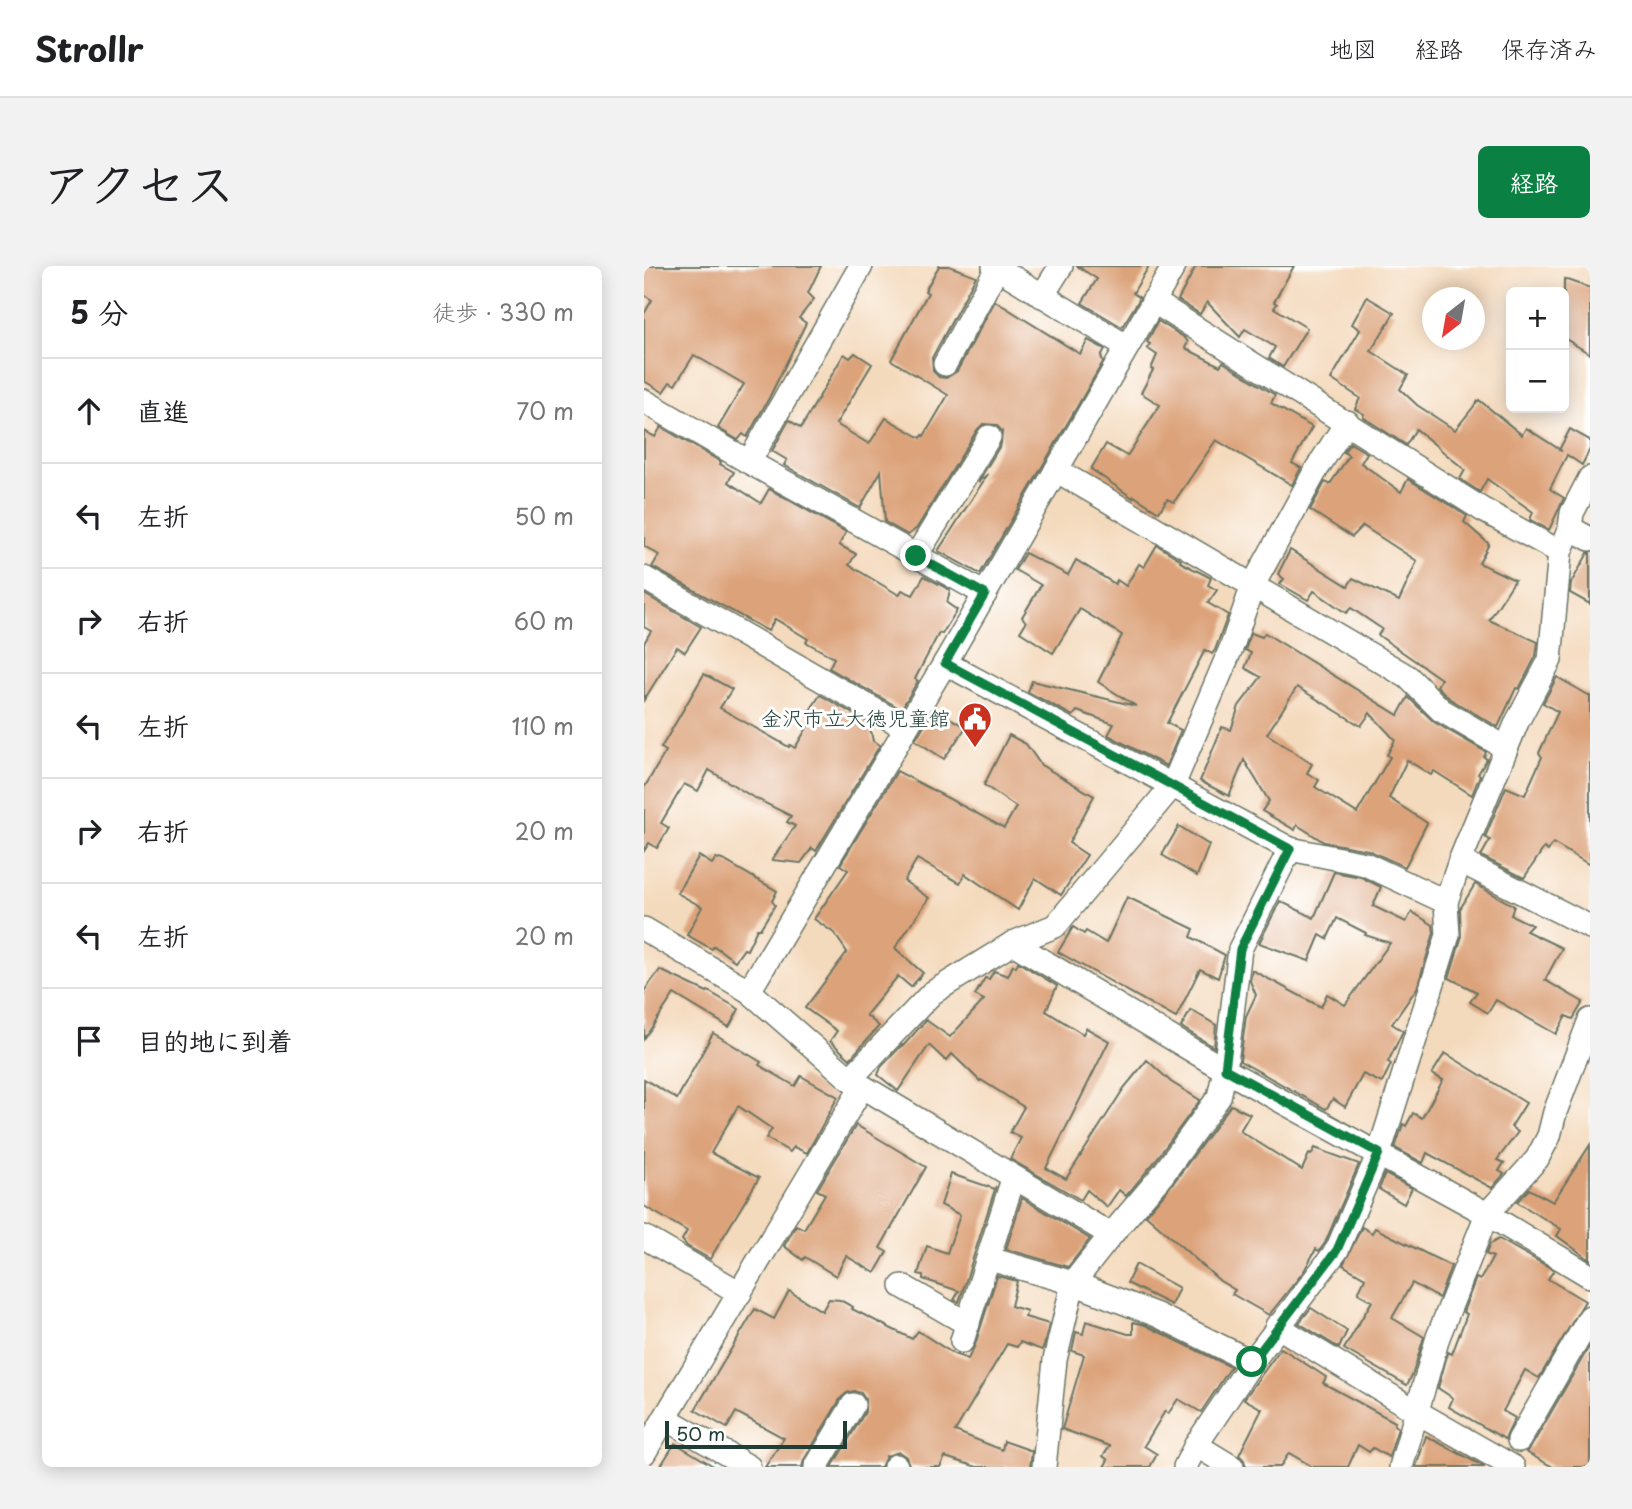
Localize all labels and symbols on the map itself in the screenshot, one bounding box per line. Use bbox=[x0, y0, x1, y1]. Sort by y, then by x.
north arrow bbox=[1422, 287, 1485, 350]
route end bbox=[900, 540, 931, 571]
public building icon: 金沢市立大徳児童館 bbox=[956, 700, 994, 749]
place label: 金沢市立大徳児童館 bbox=[761, 701, 950, 733]
route start bbox=[1236, 1346, 1267, 1377]
scale bar bbox=[665, 1418, 847, 1450]

